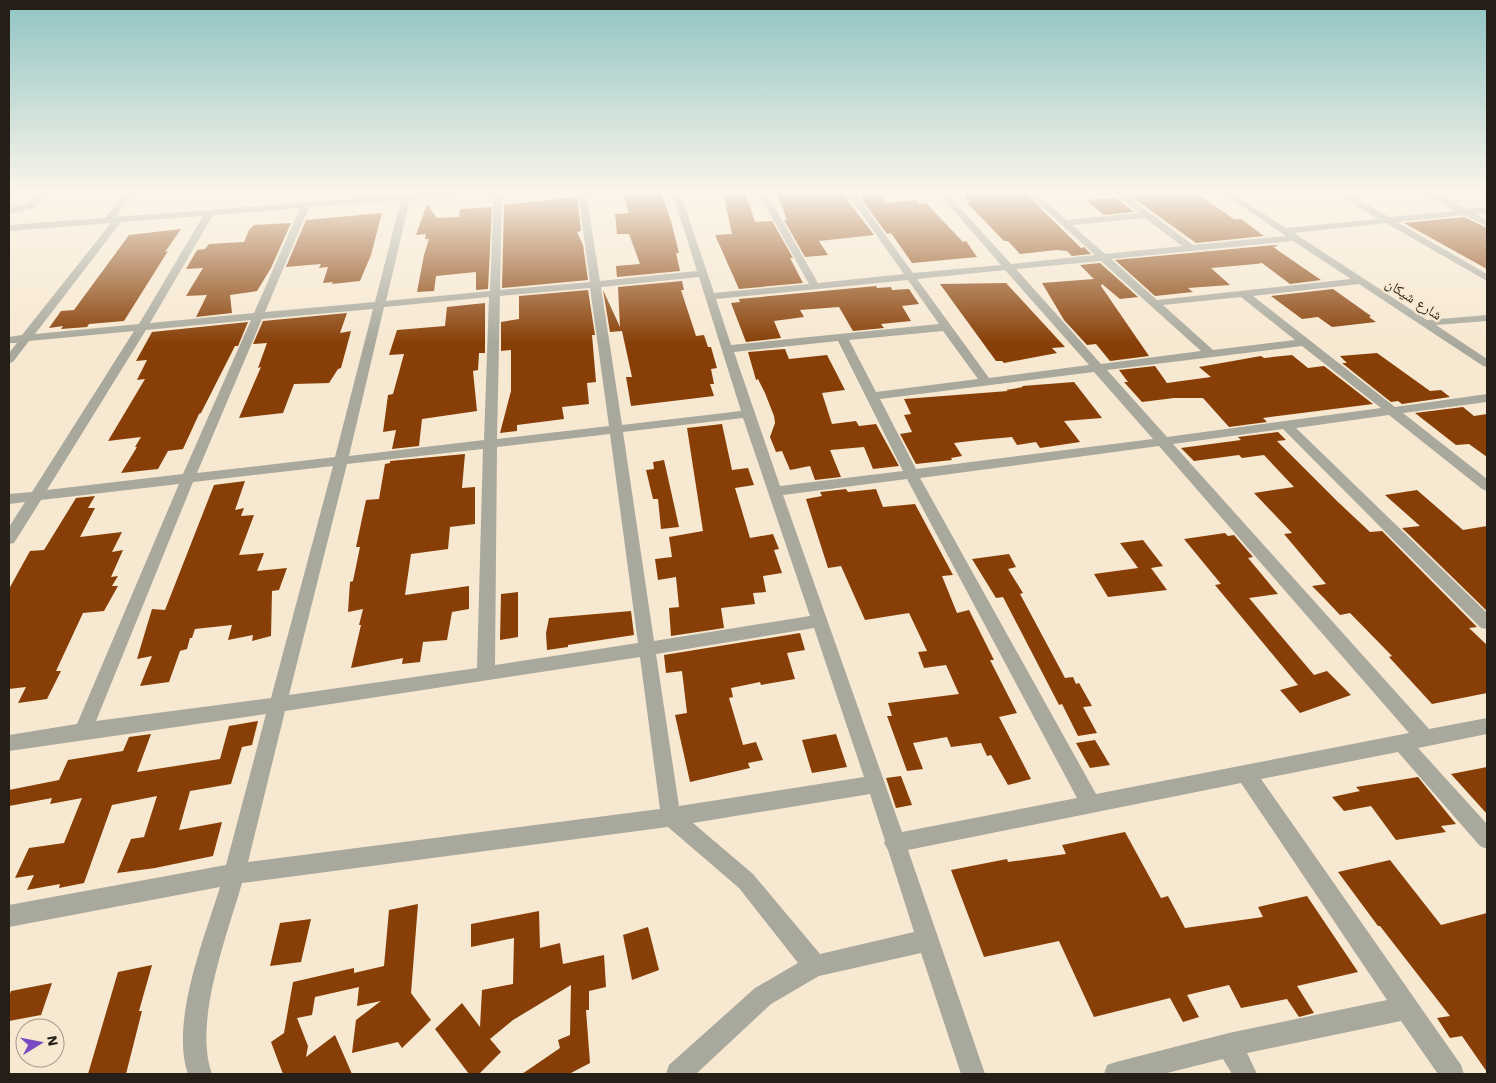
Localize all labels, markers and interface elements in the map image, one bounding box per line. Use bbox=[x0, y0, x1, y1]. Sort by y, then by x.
street label: شارع شيكان bbox=[1382, 275, 1445, 325]
north arrow bbox=[15, 1018, 65, 1068]
text: N bbox=[44, 1034, 62, 1047]

